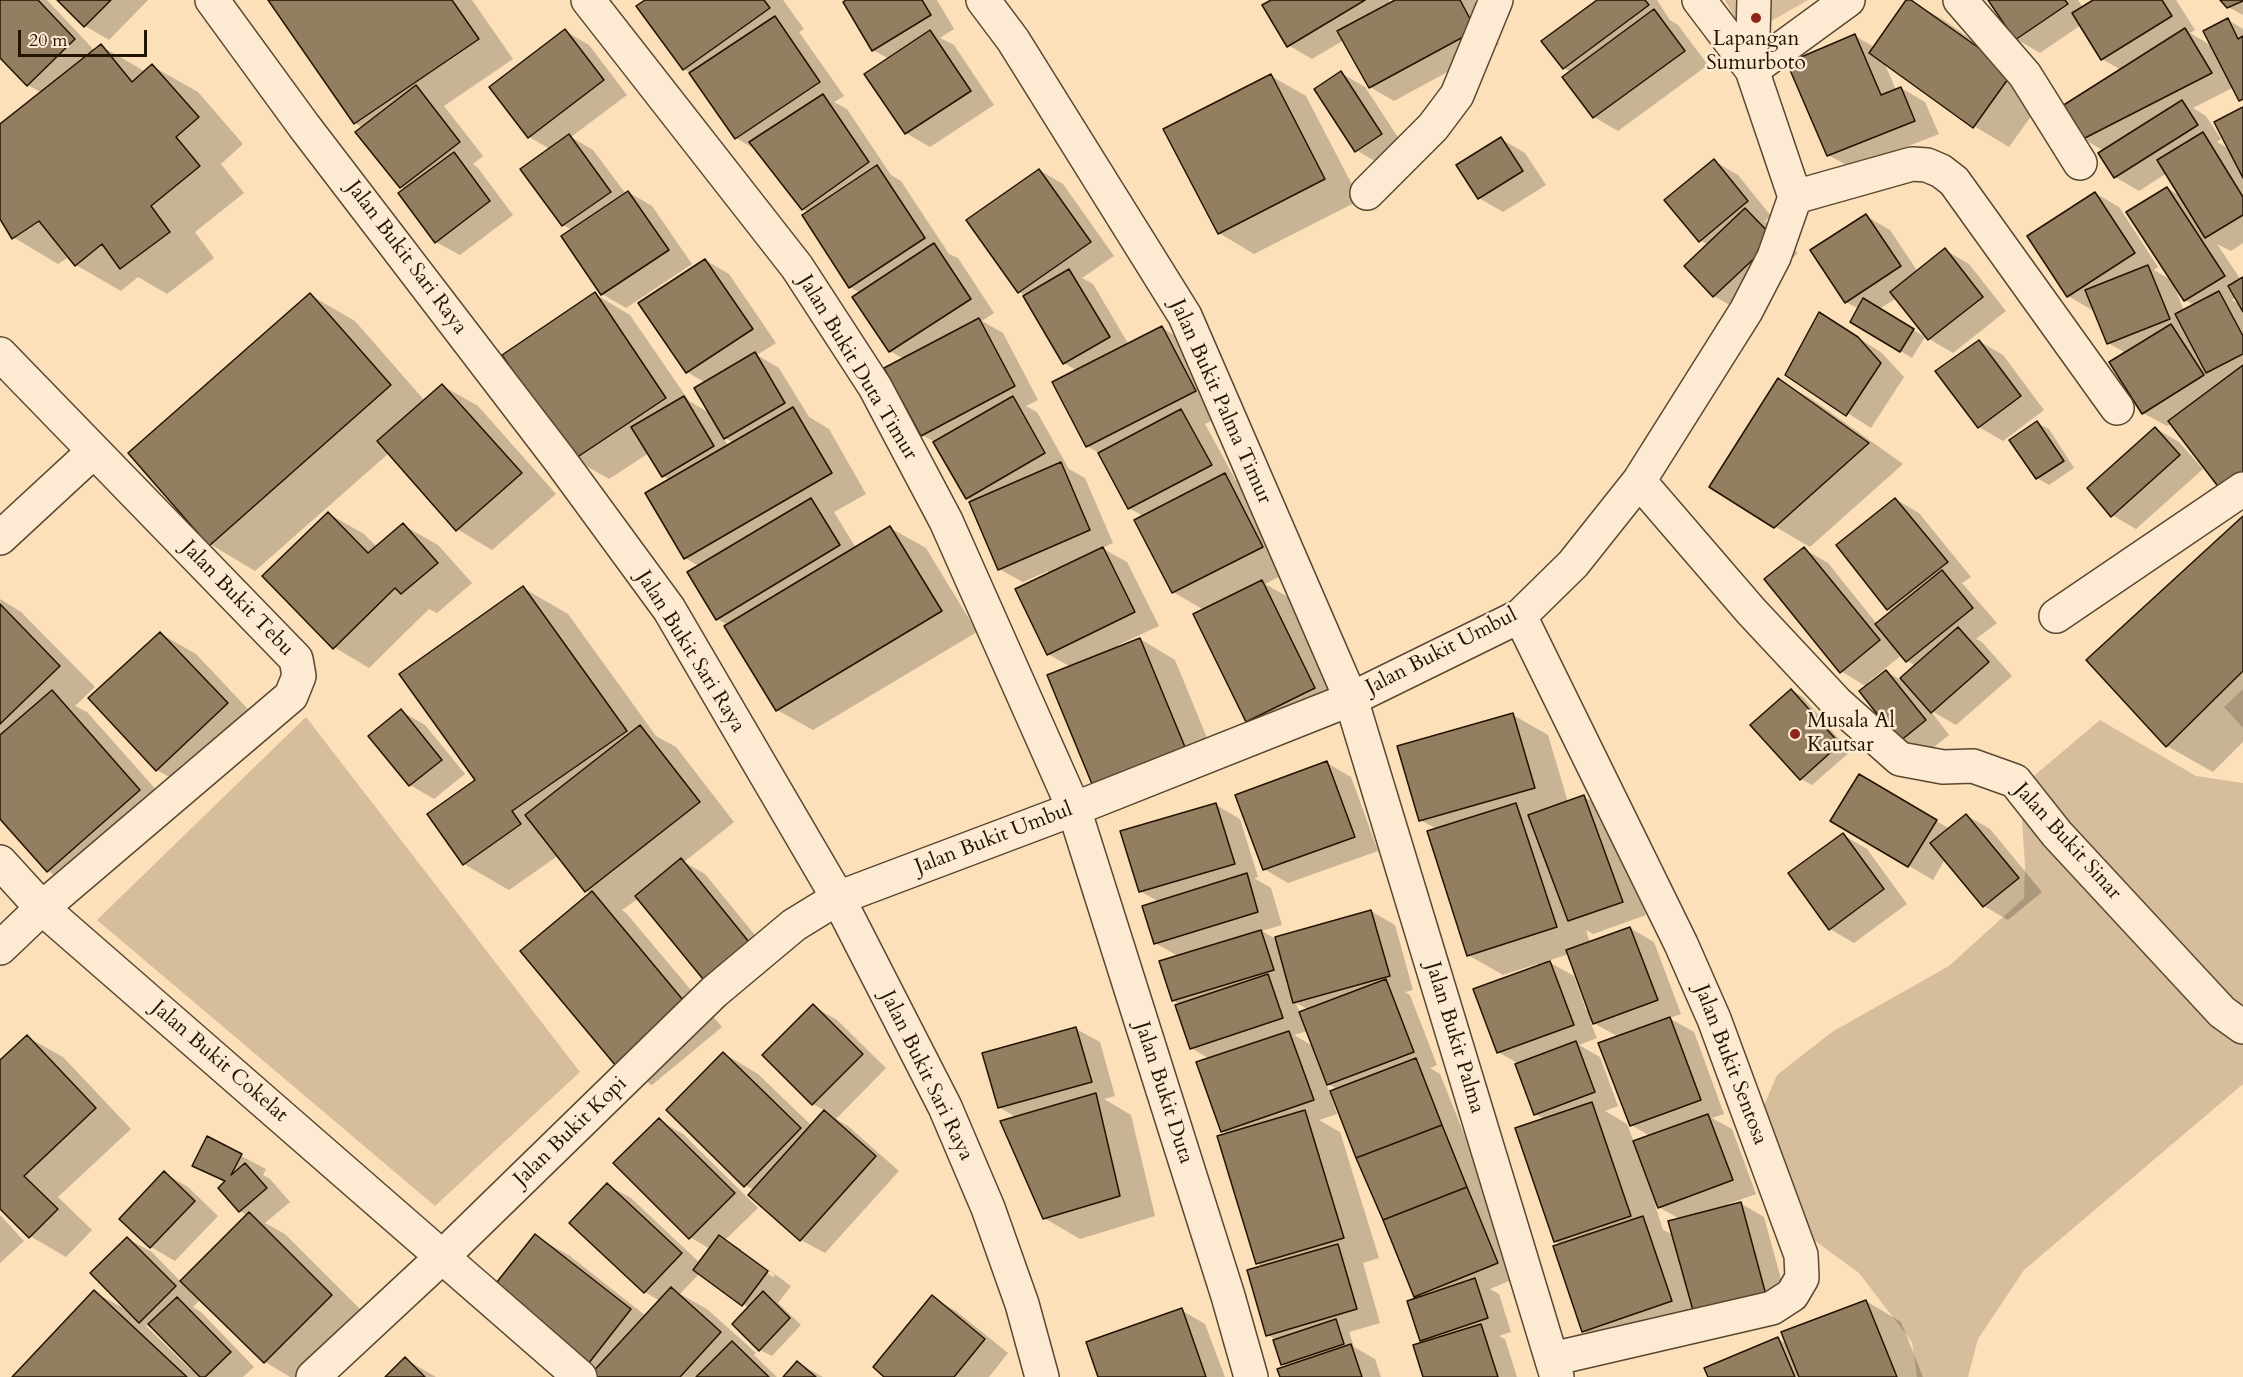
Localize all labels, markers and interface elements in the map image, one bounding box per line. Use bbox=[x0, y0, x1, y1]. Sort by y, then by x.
marker: Lapangan Sumurboto bbox=[1749, 11, 1763, 25]
scale bar bbox=[21, 18, 150, 56]
place label: Lapangan Sumurboto bbox=[1706, 27, 1806, 77]
text: 20 m bbox=[29, 28, 68, 53]
street label: Jalan Bukit Sari Raya bbox=[340, 176, 472, 340]
street label: Jalan Bukit Duta Timur bbox=[792, 271, 922, 465]
street label: Jalan Bukit Palma Timur bbox=[1164, 296, 1276, 508]
street label: Jalan Bukit Tebu bbox=[175, 536, 299, 662]
street label: Jalan Bukit Sari Raya bbox=[630, 566, 750, 738]
street label: Jalan Bukit Umbul bbox=[1362, 603, 1522, 701]
place label: Musala Al Kautsar bbox=[1807, 709, 1895, 759]
marker: Musala Al Kautsar bbox=[1788, 727, 1802, 741]
street label: Jalan Bukit Sinar bbox=[2008, 778, 2126, 906]
street label: Jalan Bukit Umbul bbox=[912, 797, 1076, 881]
street label: Jalan Bukit Palma bbox=[1419, 959, 1489, 1117]
street label: Jalan Bukit Sentosa bbox=[1688, 981, 1772, 1149]
street label: Jalan Bukit Sari Raya bbox=[874, 987, 978, 1165]
street label: Jalan Bukit Cokelat bbox=[146, 996, 292, 1128]
street label: Jalan Bukit Duta bbox=[1128, 1019, 1198, 1167]
street label: Jalan Bukit Kopi bbox=[509, 1072, 633, 1192]

